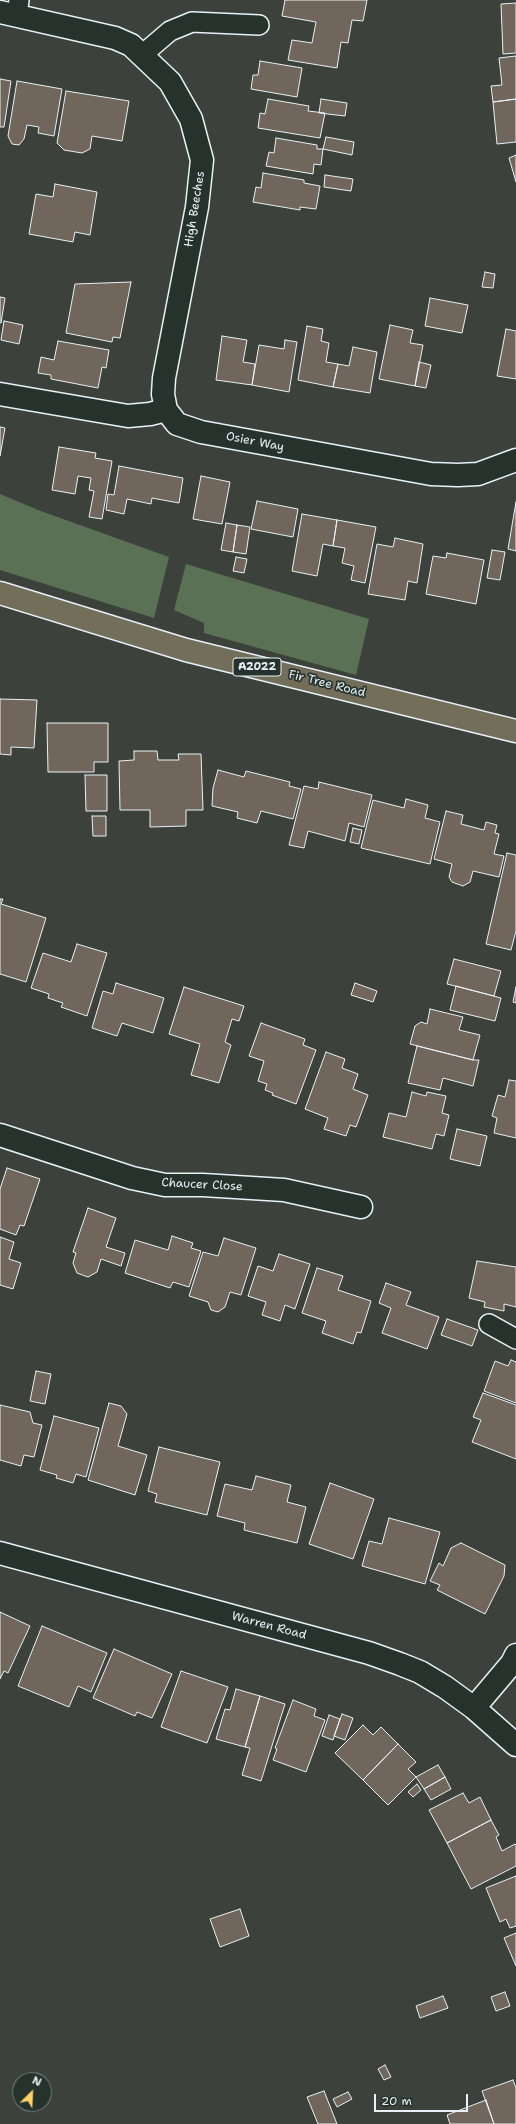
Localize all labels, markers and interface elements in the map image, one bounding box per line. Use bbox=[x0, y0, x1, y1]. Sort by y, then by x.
street label: High Beeches bbox=[182, 170, 208, 248]
street label: Osier Way bbox=[225, 429, 285, 455]
road number: A2022 bbox=[233, 658, 281, 676]
street label: Fir Tree Road bbox=[287, 668, 367, 700]
street label: Chaucer Close bbox=[161, 1176, 243, 1194]
street label: Warren Road bbox=[230, 1609, 308, 1643]
north arrow bbox=[12, 2072, 52, 2112]
text: N bbox=[30, 2073, 44, 2090]
scale bar bbox=[376, 2086, 470, 2112]
text: 20 m bbox=[381, 2093, 412, 2109]

